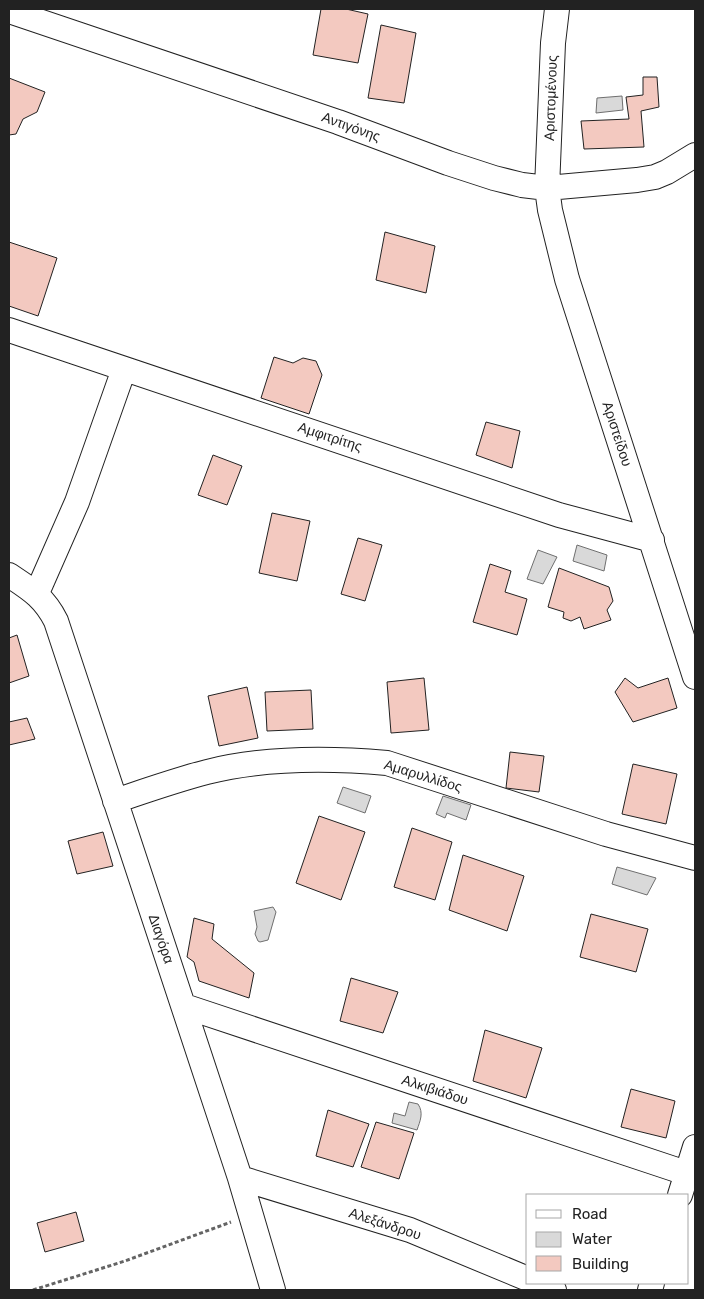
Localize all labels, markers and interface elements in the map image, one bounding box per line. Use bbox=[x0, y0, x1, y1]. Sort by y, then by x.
street label: Αριστομένους bbox=[541, 55, 561, 141]
street label: Αντιγόνης bbox=[319, 109, 383, 146]
street label: Αριστείδου bbox=[599, 399, 635, 469]
street label: Αμφιτρίτης bbox=[296, 419, 364, 455]
street label: Αμαρυλλίδος bbox=[382, 756, 464, 796]
street label: Διαγόρα bbox=[145, 912, 177, 966]
street label: Αλκιβιάδου bbox=[400, 1071, 470, 1109]
legend bbox=[526, 1194, 689, 1284]
street label: Αλεξάνδρου bbox=[347, 1204, 423, 1244]
text: Road bbox=[572, 1205, 608, 1223]
text: Water bbox=[572, 1230, 612, 1248]
text: Building bbox=[572, 1255, 629, 1273]

